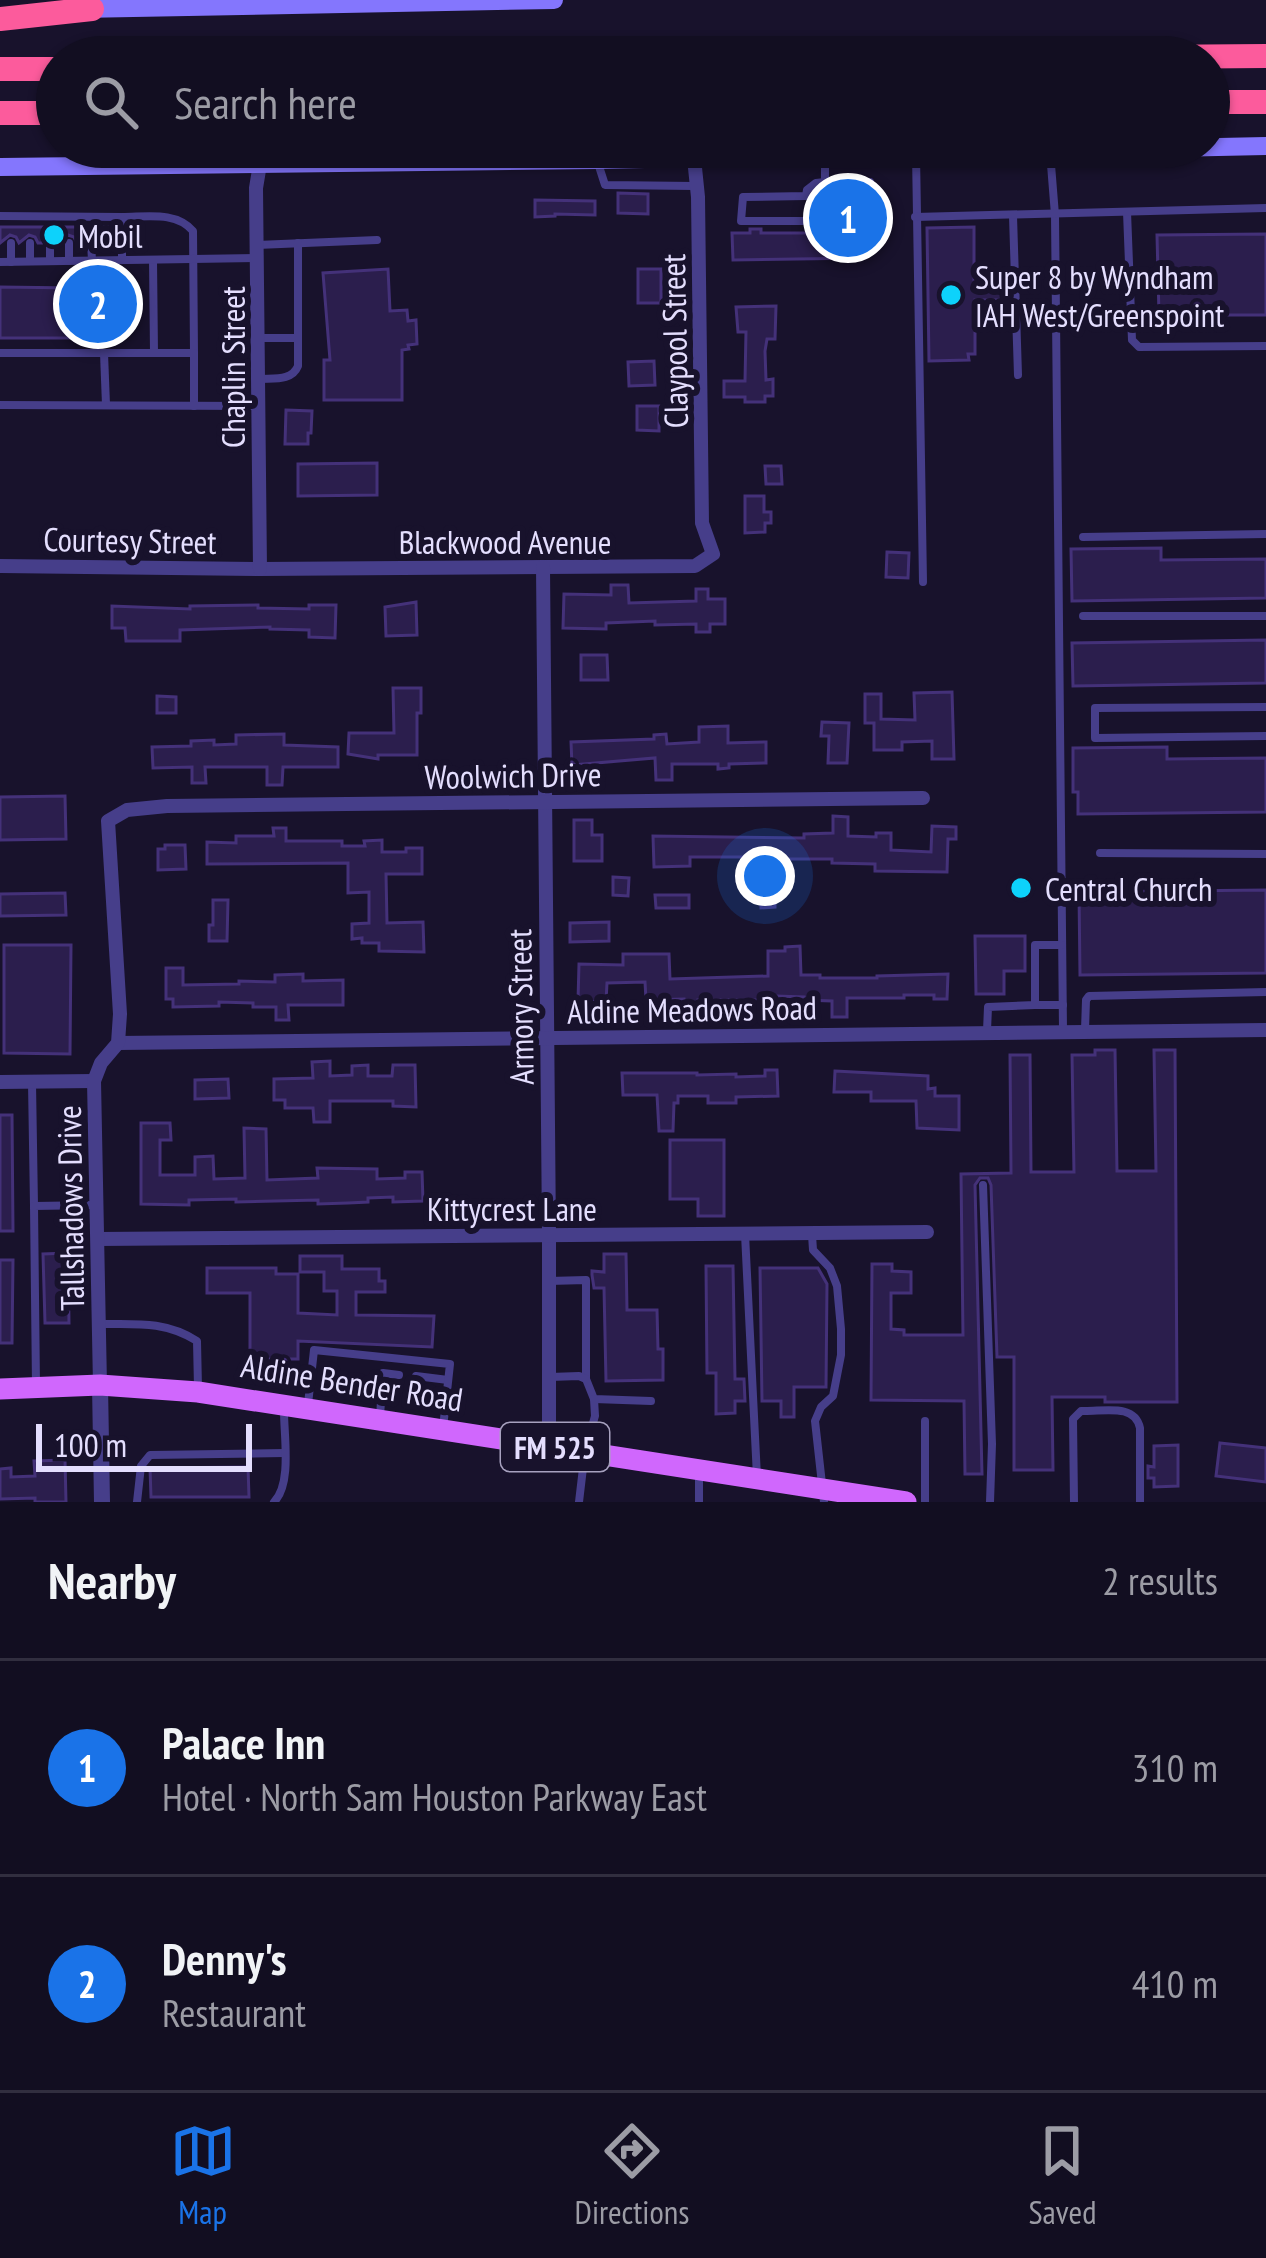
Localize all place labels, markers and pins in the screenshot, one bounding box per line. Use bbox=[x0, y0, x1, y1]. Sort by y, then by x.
pin: 1 bbox=[809, 173, 887, 263]
place label: Mobil bbox=[78, 214, 143, 257]
marker: Mobil bbox=[41, 222, 67, 248]
place label: Super 8 by Wyndham IAH West/Greenspoint bbox=[975, 255, 1224, 336]
pin: 2 bbox=[59, 259, 137, 349]
marker: Super 8 by Wyndham IAH West/Greenspoint bbox=[938, 282, 964, 308]
place label: Central Church bbox=[1045, 867, 1213, 910]
marker: Central Church bbox=[1008, 875, 1034, 901]

